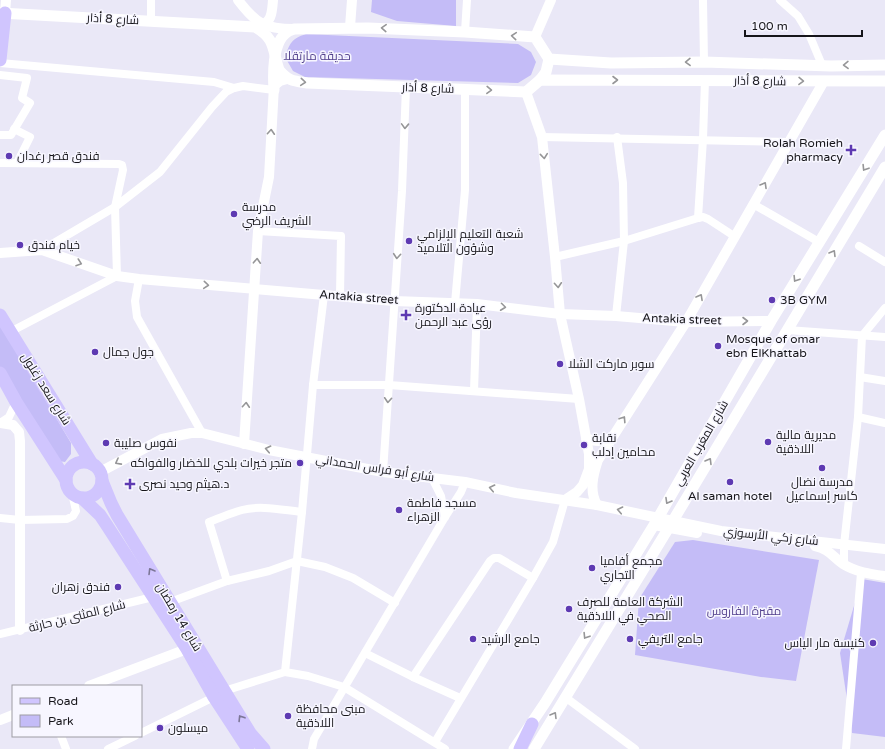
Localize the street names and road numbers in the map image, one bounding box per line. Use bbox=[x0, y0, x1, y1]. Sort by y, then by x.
street label: شارع 8 أذار bbox=[85, 10, 140, 28]
street label: شارع 8 أذار bbox=[733, 73, 786, 89]
street label: شارع 8 أذار bbox=[401, 79, 455, 97]
street label: Antakia street bbox=[319, 287, 400, 307]
street label: Antakia street bbox=[642, 311, 722, 327]
street label: شارع سعد زغلول bbox=[17, 350, 74, 428]
street label: شارع المغرب العربي bbox=[671, 398, 734, 490]
street label: شارع أبو فراس الحمداني bbox=[314, 451, 436, 487]
street label: شارع زكي الأرسوزي bbox=[722, 524, 819, 551]
street label: شارع 14 رمضان bbox=[152, 580, 205, 654]
street label: شارع المثنى بن حارثة bbox=[27, 597, 127, 636]

